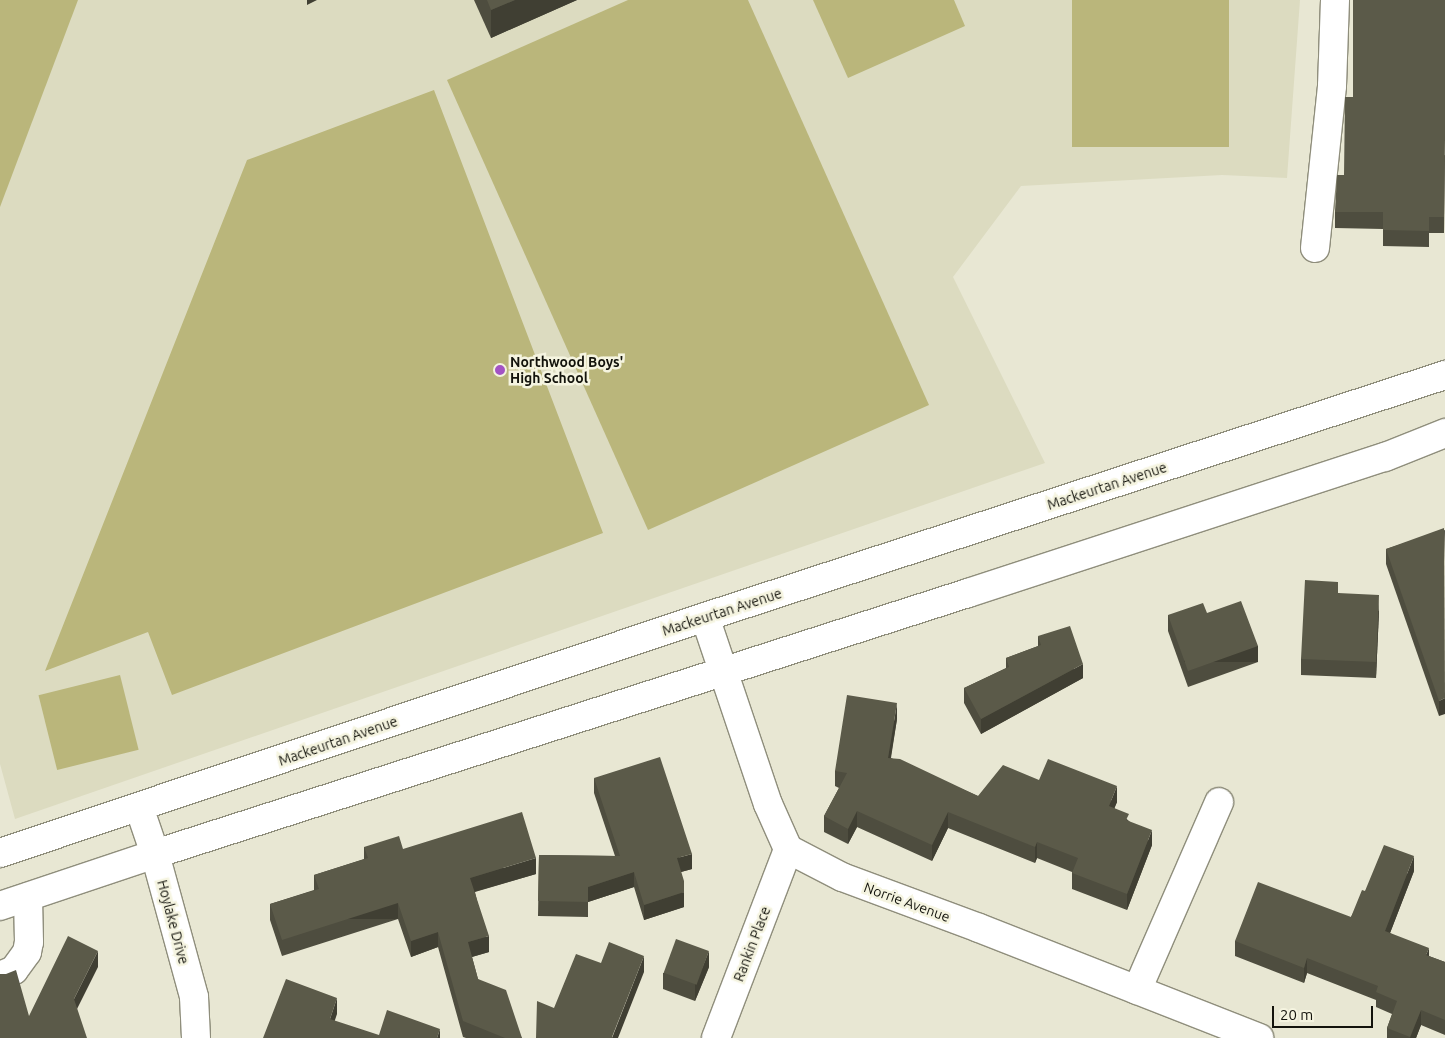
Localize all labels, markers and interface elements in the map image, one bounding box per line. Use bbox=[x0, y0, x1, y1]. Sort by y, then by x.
place label: Northwood Boys' High School bbox=[510, 354, 623, 387]
marker: Northwood Boys' High School bbox=[494, 364, 506, 376]
street label: Mackeurtan Avenue bbox=[1045, 459, 1169, 513]
street label: Mackeurtan Avenue bbox=[660, 585, 784, 639]
street label: Mackeurtan Avenue bbox=[276, 713, 400, 769]
street label: Hoylake Drive bbox=[154, 878, 192, 966]
street label: Norrie Avenue bbox=[862, 879, 952, 925]
street label: Rankin Place bbox=[730, 904, 774, 984]
scale bar bbox=[1275, 996, 1376, 1028]
text: 20 m bbox=[1280, 1006, 1313, 1023]

